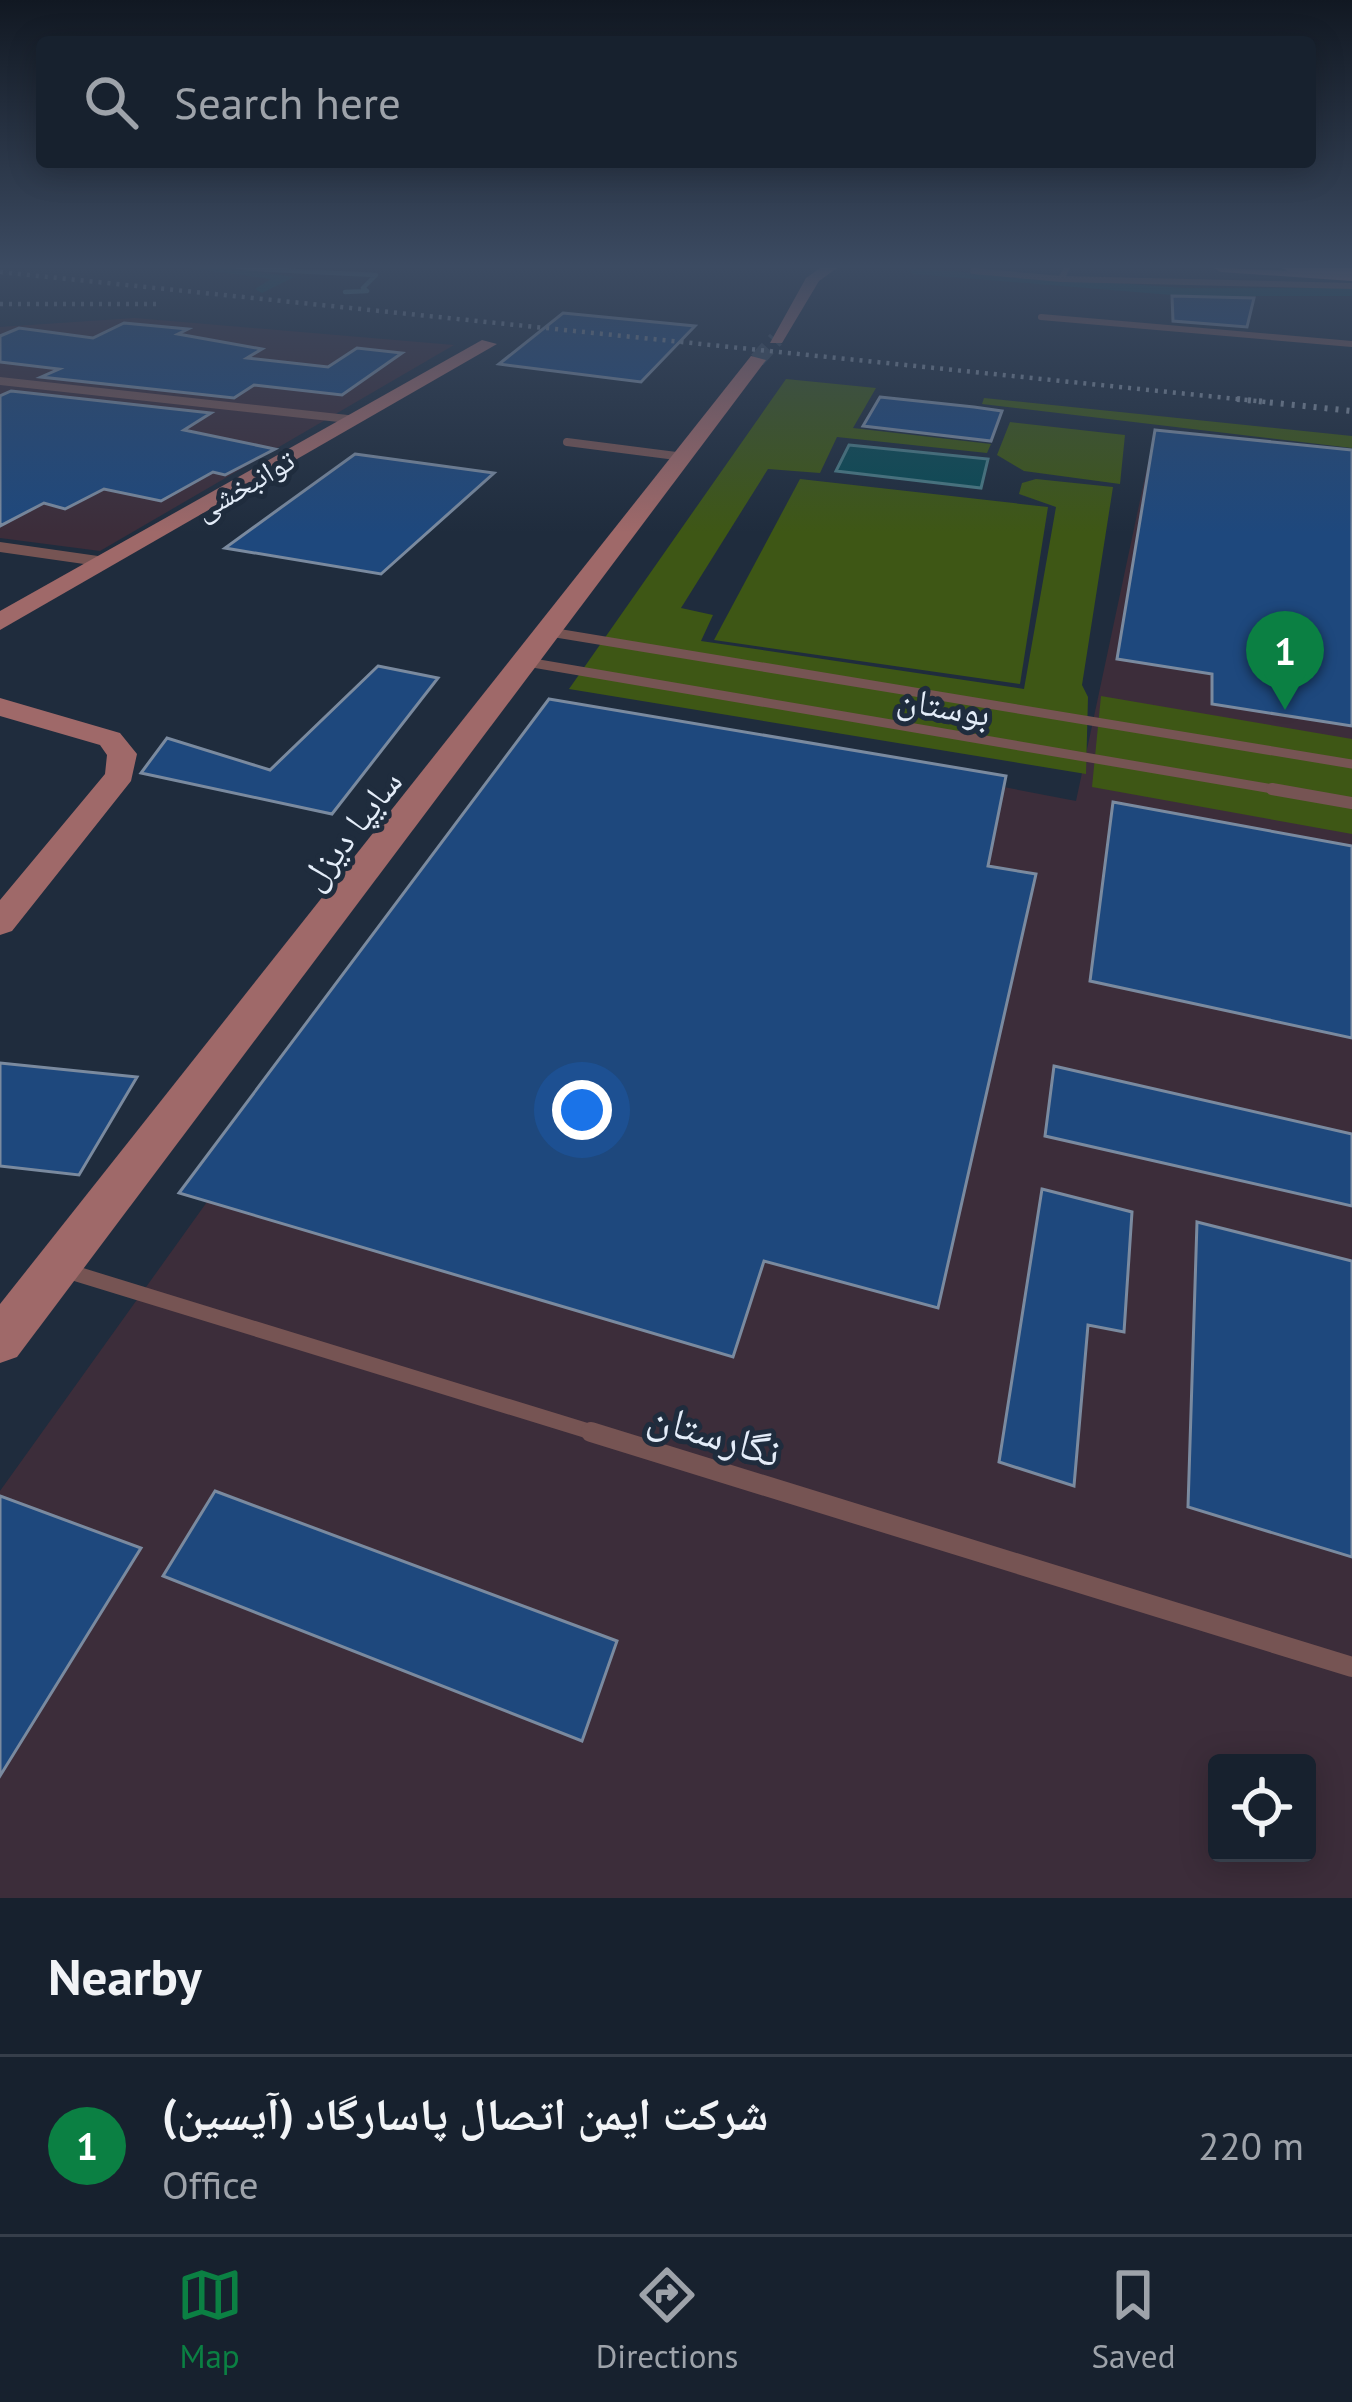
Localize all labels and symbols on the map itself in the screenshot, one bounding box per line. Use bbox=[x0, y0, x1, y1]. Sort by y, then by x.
street label: توانبخشی bbox=[187, 440, 301, 528]
pin: 1 bbox=[1246, 611, 1324, 710]
street label: بوستان bbox=[894, 674, 994, 736]
street label: سایپا دیزل bbox=[288, 759, 412, 899]
your location bbox=[552, 1080, 612, 1140]
street label: نگارستان bbox=[642, 1387, 788, 1479]

